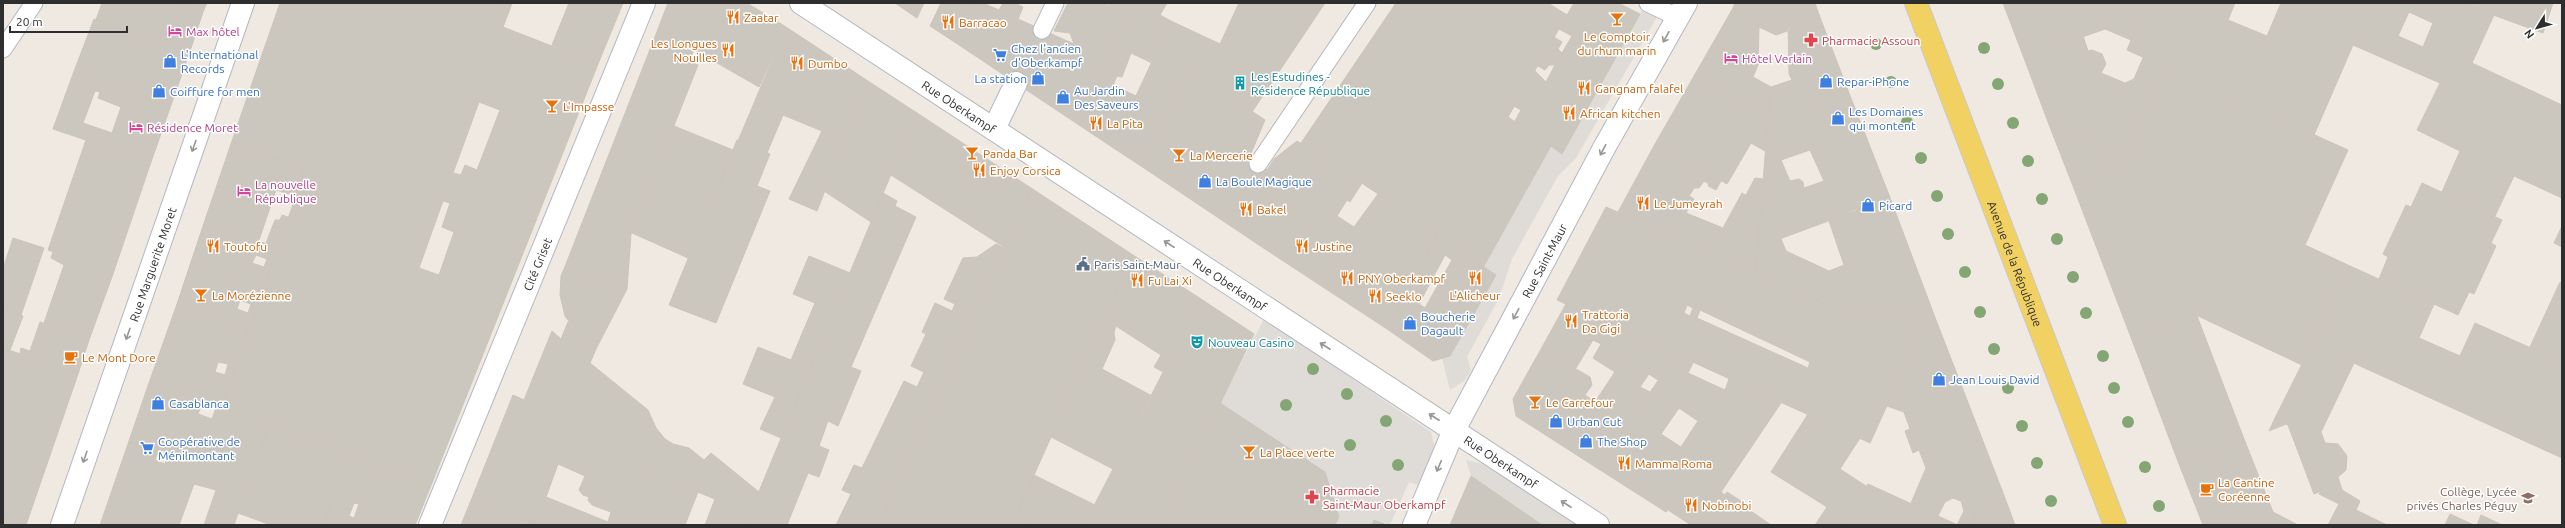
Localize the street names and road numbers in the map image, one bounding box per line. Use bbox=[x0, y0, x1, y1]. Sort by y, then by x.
street label: Rue Oberkampf bbox=[920, 78, 999, 136]
street label: Avenue de la République bbox=[1986, 199, 2045, 328]
street label: Rue Marguerite Moret bbox=[127, 205, 178, 323]
street label: Rue Saint-Maur bbox=[1519, 221, 1569, 300]
street label: Cité Griset bbox=[520, 235, 554, 293]
street label: Rue Oberkampf bbox=[1191, 255, 1270, 313]
street label: Rue Oberkampf bbox=[1462, 433, 1541, 491]

